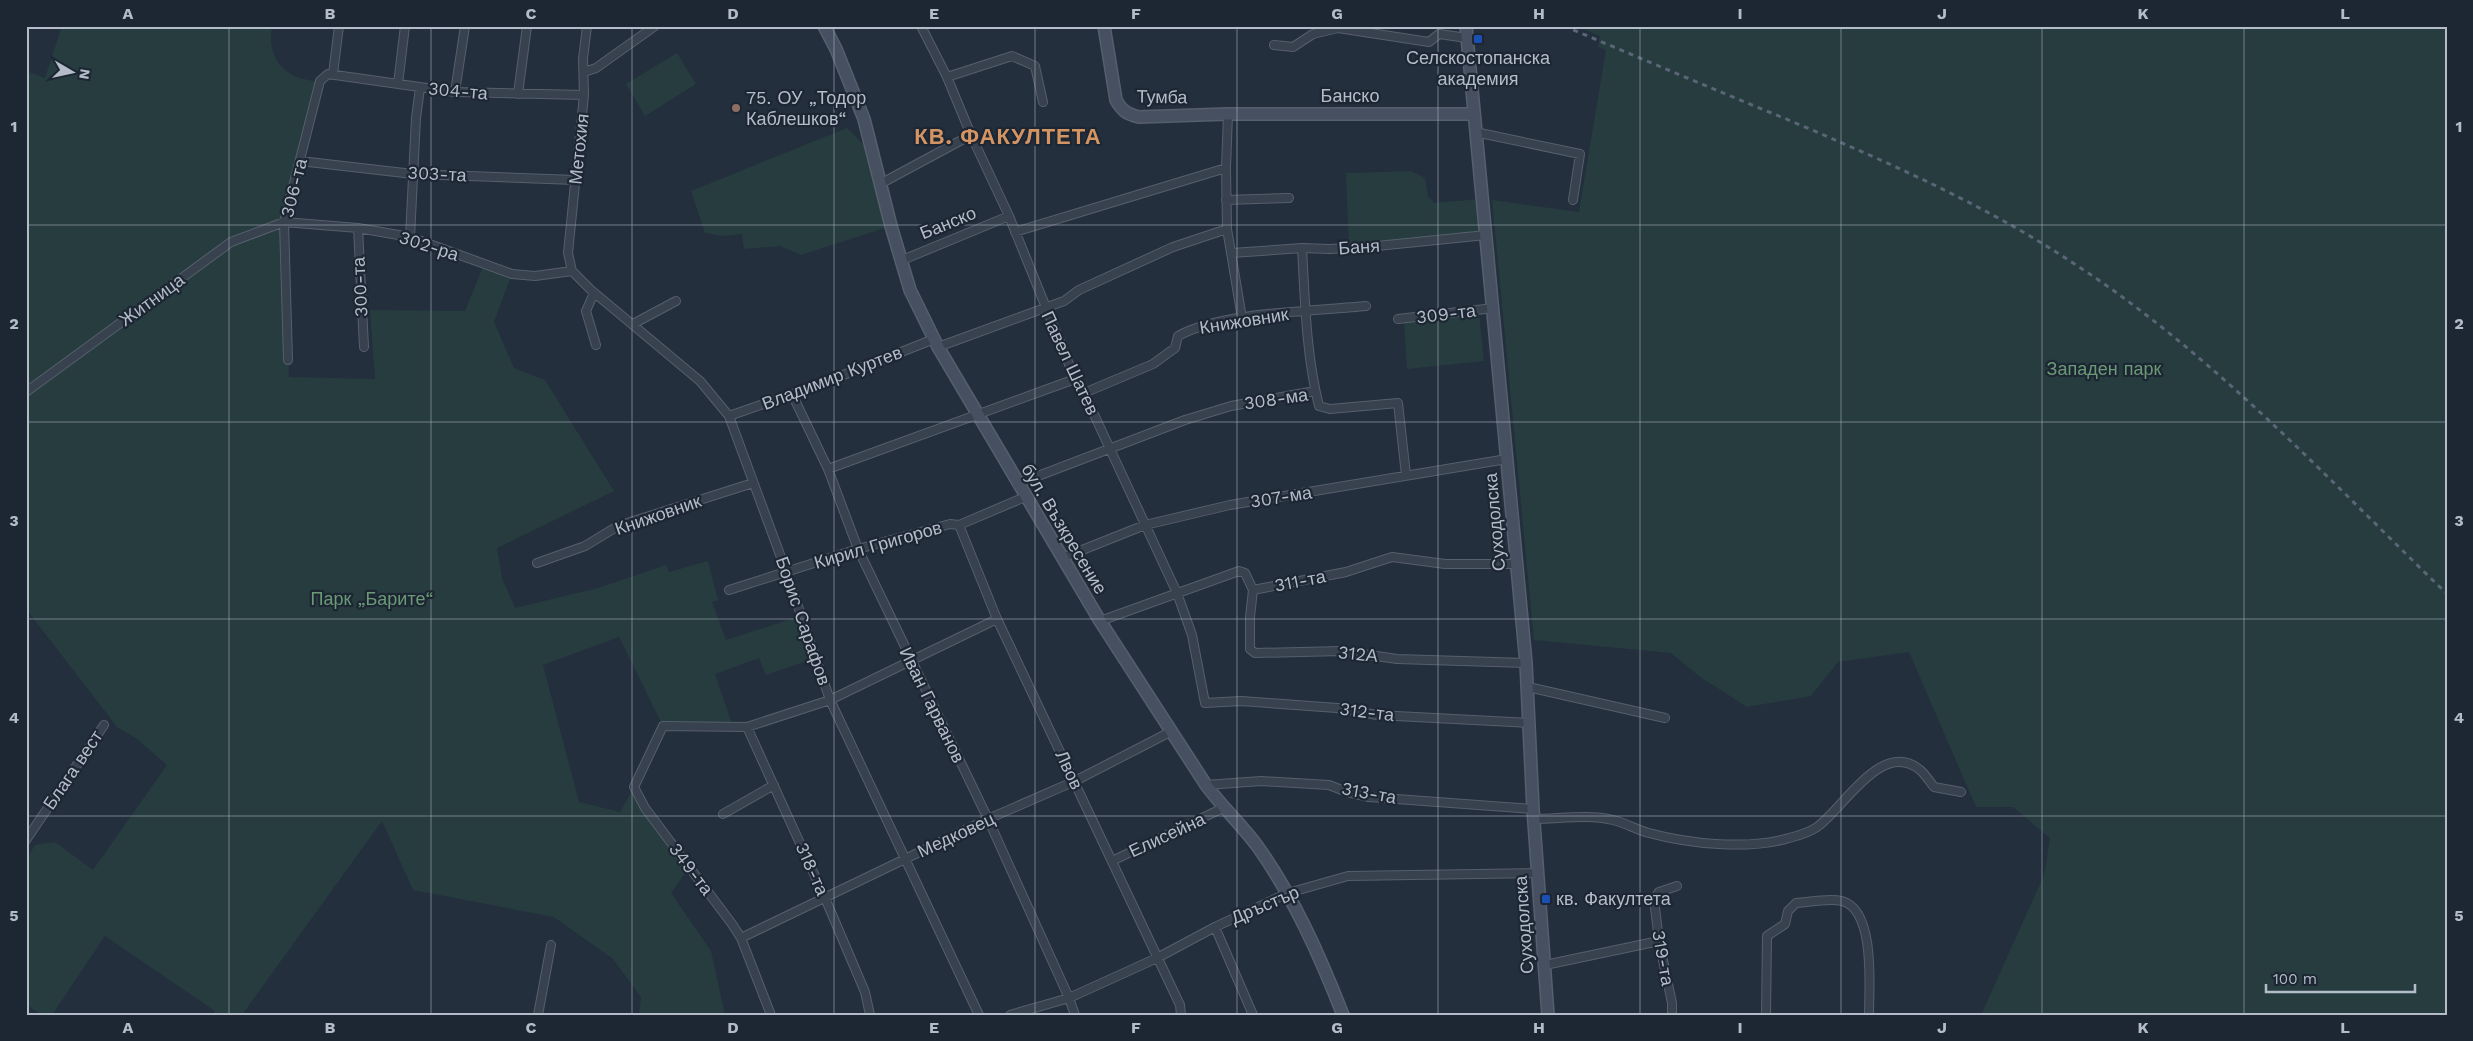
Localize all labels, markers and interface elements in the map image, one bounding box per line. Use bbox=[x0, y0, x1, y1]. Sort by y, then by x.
text: A bbox=[123, 4, 134, 23]
text: B bbox=[325, 4, 336, 23]
text: C bbox=[526, 4, 537, 23]
text: D bbox=[727, 4, 739, 23]
text: E bbox=[929, 4, 939, 23]
text: F bbox=[1131, 4, 1141, 23]
text: G bbox=[1331, 4, 1343, 23]
text: H bbox=[1533, 4, 1545, 23]
text: I bbox=[1737, 4, 1743, 23]
text: J bbox=[1937, 4, 1947, 23]
text: K bbox=[2137, 4, 2149, 23]
text: L bbox=[2340, 4, 2350, 23]
marker: Селскостопанска академия bbox=[1472, 33, 1484, 45]
place label: Селскостопанска академия bbox=[1406, 47, 1551, 89]
north arrow bbox=[48, 48, 98, 98]
text: N bbox=[76, 68, 94, 80]
street label: 304-та bbox=[427, 77, 490, 104]
street label: Банско bbox=[1321, 85, 1379, 106]
street label: Тумба bbox=[1136, 86, 1189, 107]
place label: 75. ОУ „Тодор Каблешков“ bbox=[746, 87, 866, 129]
marker: 75. ОУ „Тодор Каблешков“ bbox=[730, 102, 742, 114]
street label: Метохия bbox=[564, 112, 593, 185]
text: 1 bbox=[11, 117, 17, 136]
text: 1 bbox=[2456, 117, 2462, 136]
district label: КВ. ФАКУЛТЕТА bbox=[914, 124, 1102, 149]
street label: 306-та bbox=[276, 155, 311, 219]
street label: 303-та bbox=[407, 161, 468, 186]
street label: Банско bbox=[917, 202, 979, 243]
street label: 302-ра bbox=[397, 226, 462, 265]
street label: Баня bbox=[1338, 235, 1380, 258]
street label: 300-та bbox=[347, 255, 372, 318]
street label: Житница bbox=[115, 268, 189, 330]
street label: 309-та bbox=[1415, 299, 1478, 328]
street label: Книжовник bbox=[1198, 303, 1290, 338]
street label: Павел Шатев bbox=[1037, 308, 1104, 418]
text: 2 bbox=[9, 314, 19, 333]
text: 2 bbox=[2454, 314, 2464, 333]
street label: Владимир Куртев bbox=[759, 341, 905, 414]
park label: Западен парк bbox=[2047, 358, 2162, 379]
street label: 308-ма bbox=[1243, 383, 1310, 413]
street label: бул. Възкресение bbox=[1017, 460, 1112, 598]
street label: Суходолска bbox=[1480, 471, 1509, 572]
street label: 307-ма bbox=[1249, 481, 1314, 512]
street label: Книжовник bbox=[612, 490, 704, 539]
text: 3 bbox=[9, 511, 19, 530]
text: 3 bbox=[2454, 511, 2464, 530]
street label: Кирил Григоров bbox=[812, 516, 944, 573]
street label: Борис Сарафов bbox=[772, 554, 835, 688]
street label: 311-та bbox=[1272, 565, 1328, 596]
park label: Парк „Барите“ bbox=[311, 588, 433, 609]
street label: 312А bbox=[1337, 641, 1379, 666]
street label: Иван Гарванов bbox=[895, 644, 970, 766]
street label: 312-та bbox=[1339, 698, 1397, 725]
text: 4 bbox=[9, 708, 19, 727]
text: 4 bbox=[2454, 708, 2464, 727]
street label: Блага вест bbox=[38, 726, 107, 813]
street label: Лвов bbox=[1051, 747, 1088, 793]
street label: 313-та bbox=[1340, 777, 1399, 808]
street label: Медковец bbox=[914, 807, 998, 862]
street label: Елисейна bbox=[1125, 807, 1209, 861]
street label: 349-та bbox=[665, 838, 718, 900]
street label: 318-та bbox=[792, 839, 834, 899]
street label: Суходолска bbox=[1510, 874, 1537, 975]
street label: Дръстър bbox=[1228, 881, 1302, 928]
place label: кв. Факултета bbox=[1556, 888, 1672, 909]
marker: кв. Факултета bbox=[1540, 893, 1552, 905]
text: 5 bbox=[9, 906, 19, 925]
text: 5 bbox=[2454, 906, 2464, 925]
street label: 319-та bbox=[1648, 929, 1679, 988]
scale bar bbox=[2266, 961, 2414, 993]
text: 100 m bbox=[2273, 970, 2317, 988]
text: A bbox=[123, 1018, 134, 1037]
text: B bbox=[325, 1018, 336, 1037]
text: C bbox=[526, 1018, 537, 1037]
text: D bbox=[727, 1018, 739, 1037]
text: E bbox=[929, 1018, 939, 1037]
text: F bbox=[1131, 1018, 1141, 1037]
text: G bbox=[1331, 1018, 1343, 1037]
text: H bbox=[1533, 1018, 1545, 1037]
text: I bbox=[1737, 1018, 1743, 1037]
text: J bbox=[1937, 1018, 1947, 1037]
text: K bbox=[2137, 1018, 2149, 1037]
text: L bbox=[2340, 1018, 2350, 1037]

